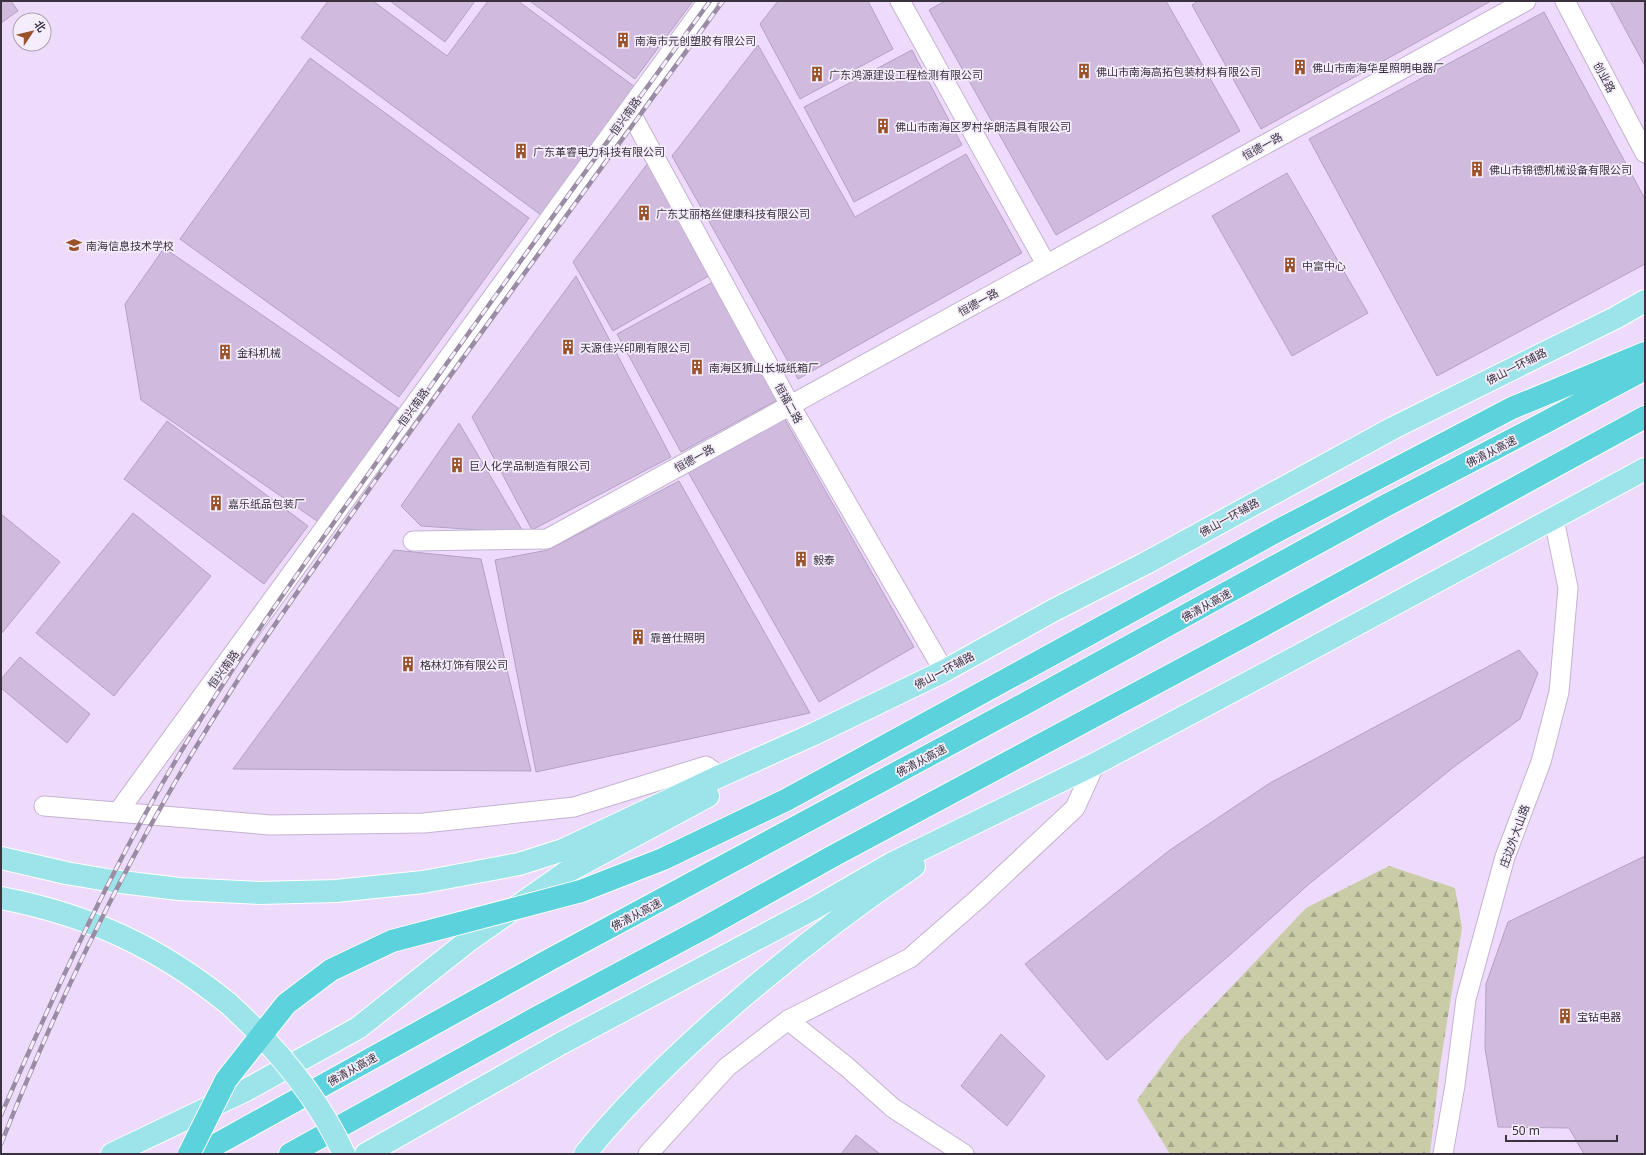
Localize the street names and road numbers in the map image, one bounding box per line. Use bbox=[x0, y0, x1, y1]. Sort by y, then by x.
street label: 创业路 bbox=[1591, 59, 1619, 95]
street label: 恒兴南路 bbox=[606, 94, 644, 138]
street label: 恒德一路 bbox=[1239, 129, 1285, 163]
street label: 恒德一路 bbox=[955, 285, 1001, 319]
street label: 佛山一环辅路 bbox=[1483, 344, 1549, 388]
street label: 恒福二路 bbox=[772, 380, 806, 426]
street label: 恒兴南路 bbox=[394, 385, 432, 429]
street label: 佛清从高速 bbox=[1463, 432, 1519, 470]
street label: 恒德一路 bbox=[671, 441, 717, 475]
street label: 佛山一环辅路 bbox=[1197, 494, 1261, 540]
street label: 佛清从高速 bbox=[1178, 585, 1234, 625]
street label: 恒兴南路 bbox=[204, 647, 242, 691]
street label: 佛山一环辅路 bbox=[911, 648, 977, 692]
street label: 佛清从高速 bbox=[893, 740, 949, 780]
street label: 庄边外大山路 bbox=[1496, 802, 1532, 870]
street label: 佛清从高速 bbox=[608, 894, 664, 934]
street label: 佛清从高速 bbox=[324, 1049, 380, 1089]

